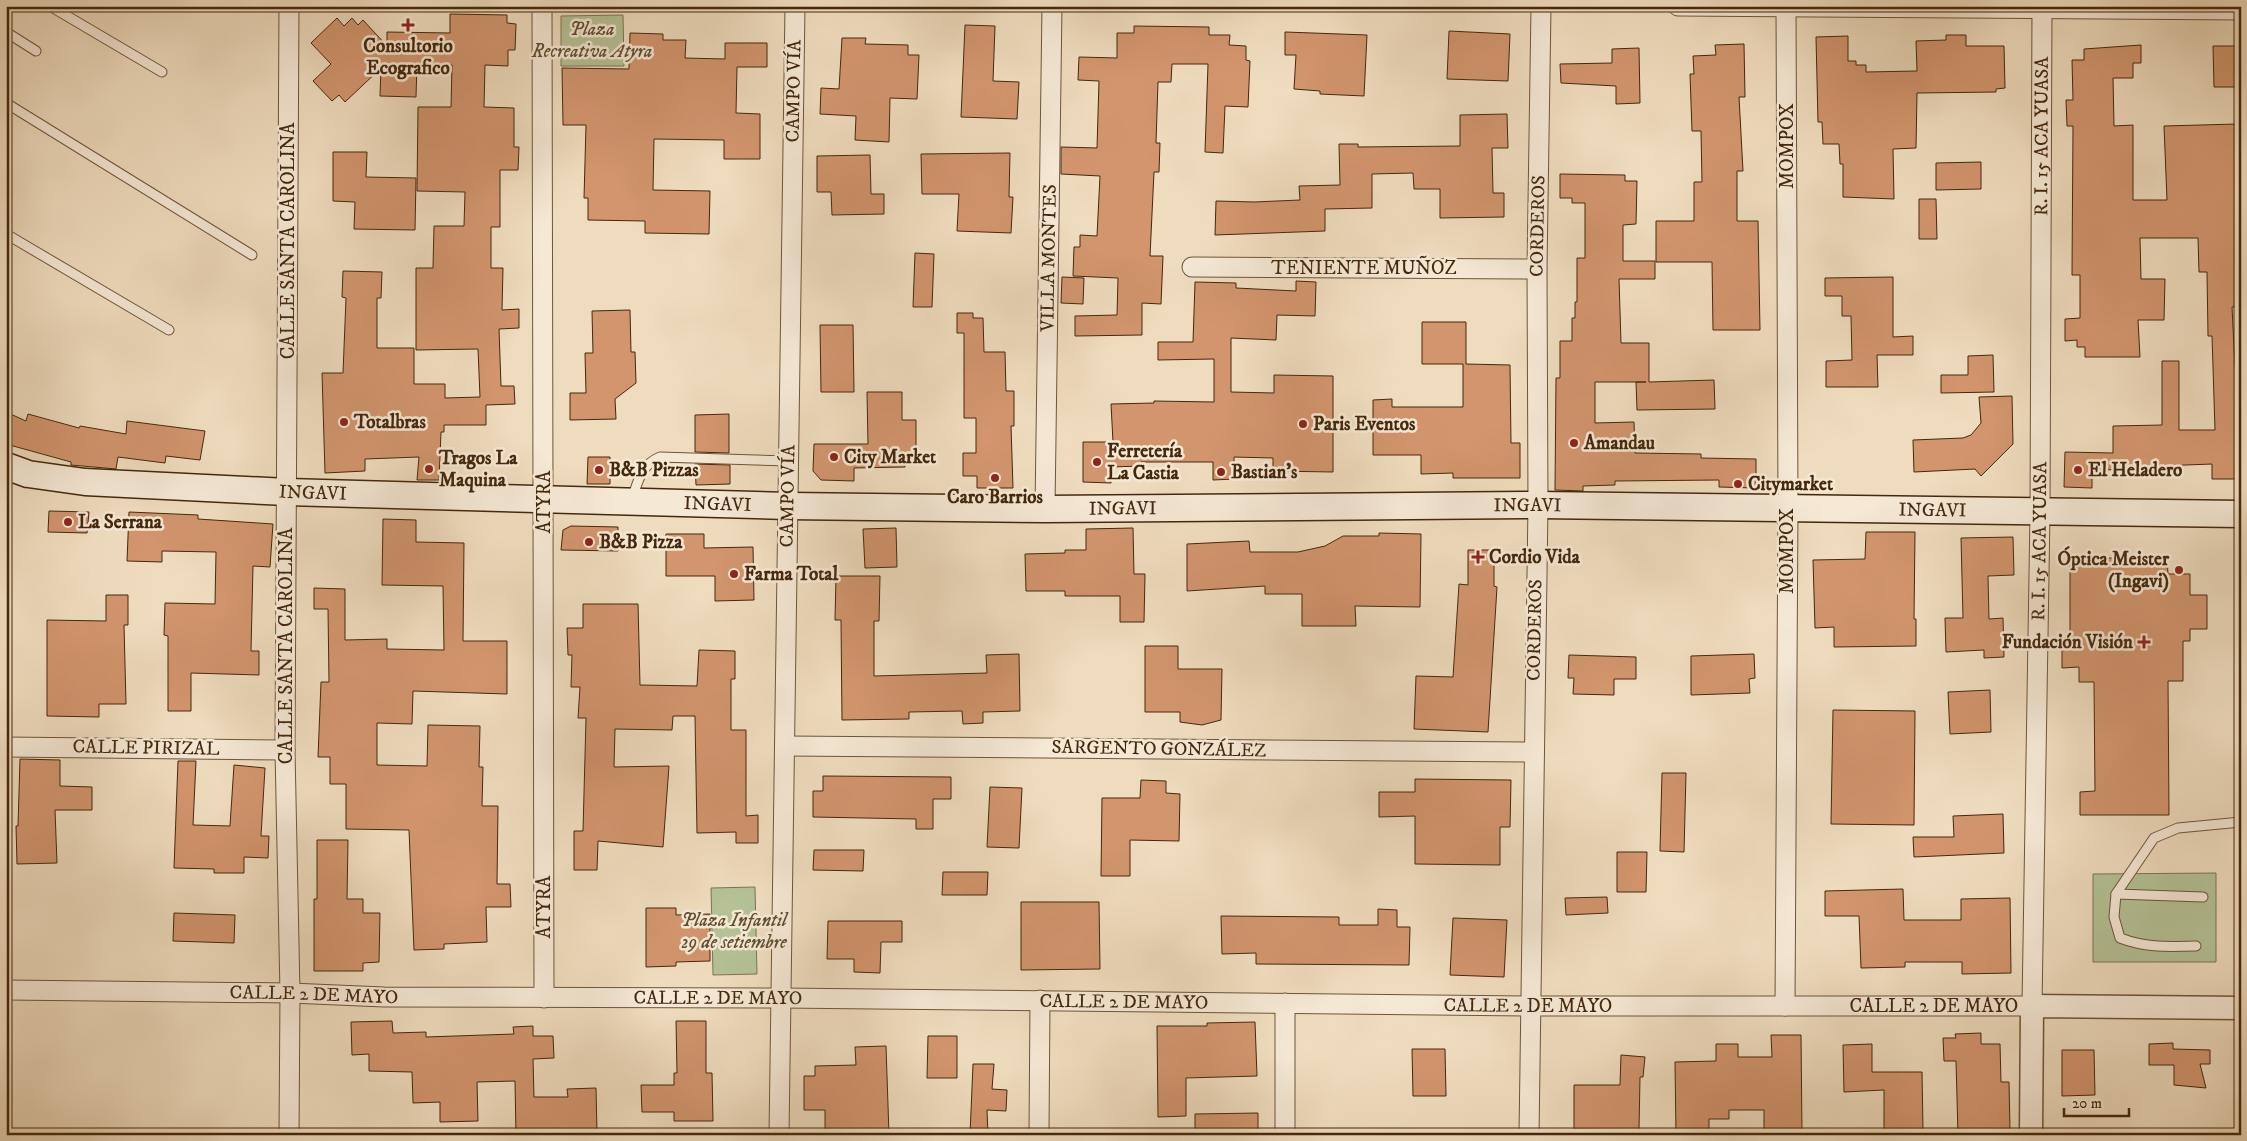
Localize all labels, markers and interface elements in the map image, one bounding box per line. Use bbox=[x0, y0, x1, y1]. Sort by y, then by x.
marker: Consultorio Ecografico bbox=[401, 18, 415, 32]
park label: Plaza Recreativa Atyra bbox=[531, 18, 652, 63]
place label: Consultorio Ecografico bbox=[363, 35, 453, 80]
street label: CAMPO VÍA bbox=[780, 39, 806, 143]
street label: R. I. 15 ACA YUASA bbox=[2030, 56, 2053, 216]
street label: MOMPOX bbox=[1776, 103, 1799, 189]
street label: CALLE SANTA CAROLINA bbox=[277, 122, 300, 359]
street label: CORDEROS bbox=[1526, 175, 1550, 277]
street label: VILLA MONTES bbox=[1036, 184, 1062, 333]
street label: TENIENTE MUÑOZ bbox=[1271, 255, 1457, 280]
place label: Totalbras bbox=[353, 411, 426, 434]
place label: Paris Eventos bbox=[1313, 413, 1416, 436]
marker: Totalbras bbox=[338, 416, 350, 428]
marker: Paris Eventos bbox=[1297, 418, 1309, 430]
place label: Amandau bbox=[1583, 432, 1655, 455]
marker: Amandau bbox=[1568, 437, 1580, 449]
place label: Ferretería La Castia bbox=[1107, 440, 1183, 485]
street label: CAMPO VÍA bbox=[774, 444, 800, 548]
place label: City Market bbox=[844, 446, 937, 469]
place label: Tragos La Maquina bbox=[438, 447, 518, 493]
marker: City Market bbox=[828, 451, 840, 463]
marker: Ferretería La Castia bbox=[1091, 456, 1103, 468]
place label: B&B Pizzas bbox=[609, 459, 699, 482]
place label: El Heladero bbox=[2088, 459, 2182, 482]
place label: Bastian's bbox=[1231, 461, 1298, 484]
street label: R. I. 15 ACA YUASA bbox=[2027, 461, 2052, 621]
marker: Tragos La Maquina bbox=[423, 463, 435, 475]
marker: B&B Pizzas bbox=[593, 464, 605, 476]
marker: El Heladero bbox=[2072, 464, 2084, 476]
marker: Bastian's bbox=[1215, 466, 1227, 478]
street label: ATYRA bbox=[533, 470, 556, 533]
marker: Caro Barrios bbox=[989, 472, 1001, 484]
place label: Citymarket bbox=[1748, 473, 1834, 496]
marker: Citymarket bbox=[1732, 478, 1744, 490]
street label: INGAVI bbox=[278, 480, 347, 505]
place label: Caro Barrios bbox=[947, 486, 1044, 509]
street label: INGAVI bbox=[683, 492, 752, 516]
street label: INGAVI bbox=[1493, 493, 1562, 517]
street label: INGAVI bbox=[1088, 497, 1157, 520]
street label: INGAVI bbox=[1898, 498, 1967, 522]
street label: MOMPOX bbox=[1776, 508, 1799, 594]
place label: La Serrana bbox=[78, 511, 163, 534]
marker: La Serrana bbox=[62, 516, 74, 528]
street label: CALLE SANTA CAROLINA bbox=[275, 527, 298, 764]
place label: B&B Pizza bbox=[599, 531, 683, 554]
marker: B&B Pizza bbox=[583, 536, 595, 548]
place label: Cordio Vida bbox=[1489, 546, 1581, 569]
place label: Óptica Meister (Ingavi) bbox=[2057, 546, 2170, 593]
marker: Cordio Vida bbox=[1471, 550, 1485, 564]
place label: Farma Total bbox=[744, 563, 838, 586]
marker: Óptica Meister (Ingavi) bbox=[2173, 564, 2185, 576]
marker: Farma Total bbox=[728, 568, 740, 580]
street label: CORDEROS bbox=[1523, 579, 1547, 681]
place label: Fundación Visión bbox=[2002, 631, 2134, 654]
marker: Fundación Visión bbox=[2137, 635, 2151, 649]
street label: SARGENTO GONZÁLEZ bbox=[1052, 734, 1267, 762]
street label: CALLE PIRIZAL bbox=[72, 735, 220, 761]
street label: ATYRA bbox=[533, 875, 556, 938]
park label: Plaza Infantil 29 de setiembre bbox=[681, 909, 789, 954]
street label: CALLE 2 DE MAYO bbox=[229, 981, 398, 1009]
street label: CALLE 2 DE MAYO bbox=[634, 986, 802, 1010]
street label: CALLE 2 DE MAYO bbox=[1039, 989, 1208, 1014]
street label: CALLE 2 DE MAYO bbox=[1443, 994, 1612, 1018]
street label: CALLE 2 DE MAYO bbox=[1849, 995, 2018, 1018]
scale bar bbox=[2064, 1086, 2130, 1118]
text: 20 m bbox=[2072, 1094, 2102, 1113]

